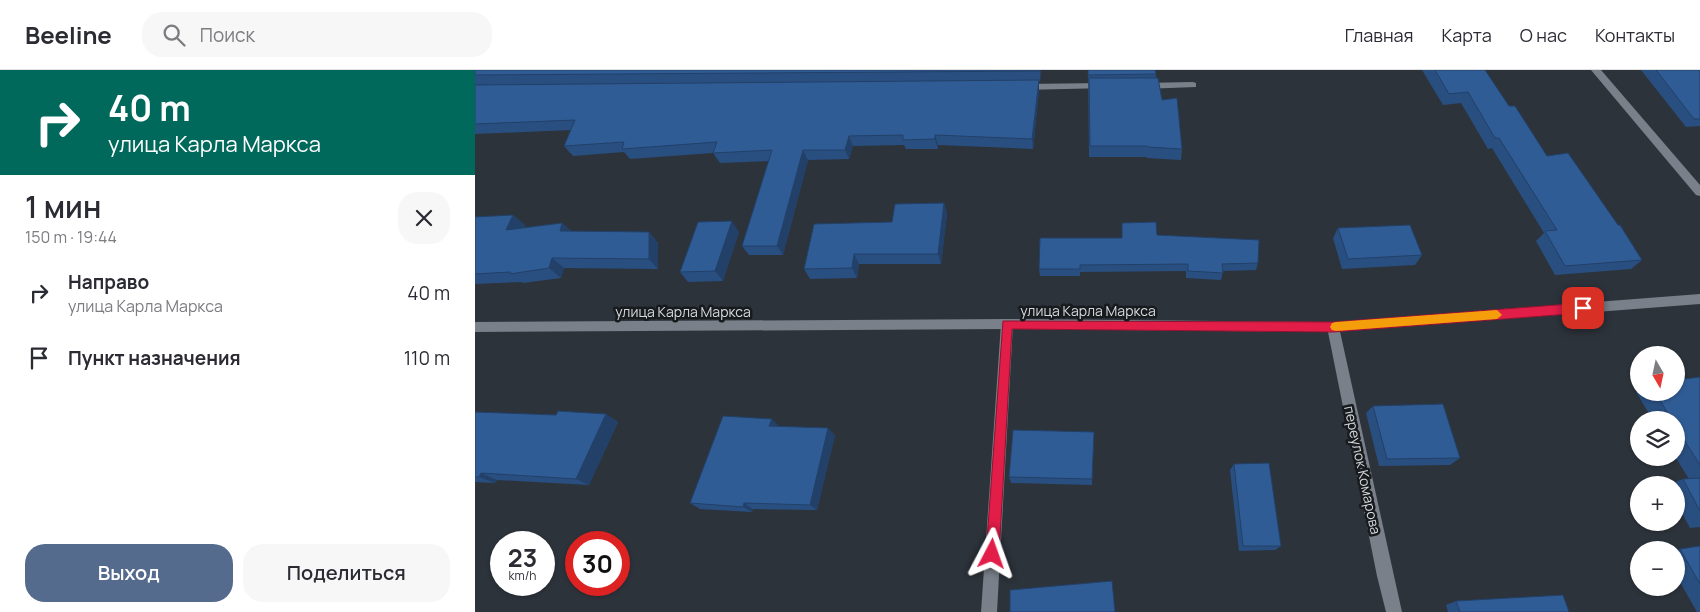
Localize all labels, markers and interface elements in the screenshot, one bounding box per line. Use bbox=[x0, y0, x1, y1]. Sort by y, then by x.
search box bbox=[142, 12, 492, 57]
text: Beeline bbox=[25, 18, 112, 51]
icon: search bbox=[160, 21, 188, 49]
text: Поиск bbox=[200, 22, 255, 48]
text: Главная bbox=[1345, 23, 1414, 47]
text: Карта bbox=[1442, 23, 1492, 47]
text: О нас bbox=[1520, 23, 1567, 47]
text: Контакты bbox=[1595, 23, 1675, 47]
text: 40 m bbox=[108, 84, 191, 132]
icon: right bbox=[25, 90, 90, 155]
text: улица Карла Маркса bbox=[108, 129, 321, 159]
text: 1 мин bbox=[25, 186, 101, 227]
button: close bbox=[398, 192, 450, 244]
text: 150 m · 19:44 bbox=[25, 226, 117, 248]
text: Направо bbox=[68, 269, 149, 295]
icon: right bbox=[25, 279, 53, 307]
text: 40 m bbox=[407, 280, 450, 306]
pin bbox=[1562, 287, 1604, 329]
icon: arrive bbox=[1569, 294, 1597, 322]
text: улица Карла Маркса bbox=[68, 295, 223, 317]
street label: улица Карла Маркса bbox=[1020, 301, 1156, 320]
street label: улица Карла Маркса bbox=[615, 302, 751, 321]
icon: arrive bbox=[25, 344, 53, 372]
text: Пункт назначения bbox=[68, 345, 241, 371]
text: 110 m bbox=[404, 345, 450, 371]
north arrow bbox=[1630, 346, 1685, 401]
map controls bbox=[1630, 346, 1685, 596]
street label: переулок Комарова bbox=[1340, 404, 1386, 536]
button: layers bbox=[1630, 411, 1685, 466]
button: + bbox=[1630, 476, 1685, 531]
position arrow bbox=[965, 527, 1017, 579]
speed limit sign: 30 bbox=[565, 531, 630, 596]
text: 23 bbox=[508, 540, 537, 575]
button: − bbox=[1630, 541, 1685, 596]
button: Выход bbox=[25, 544, 233, 602]
button: Поделиться bbox=[243, 544, 450, 602]
text: km/h bbox=[509, 567, 536, 584]

